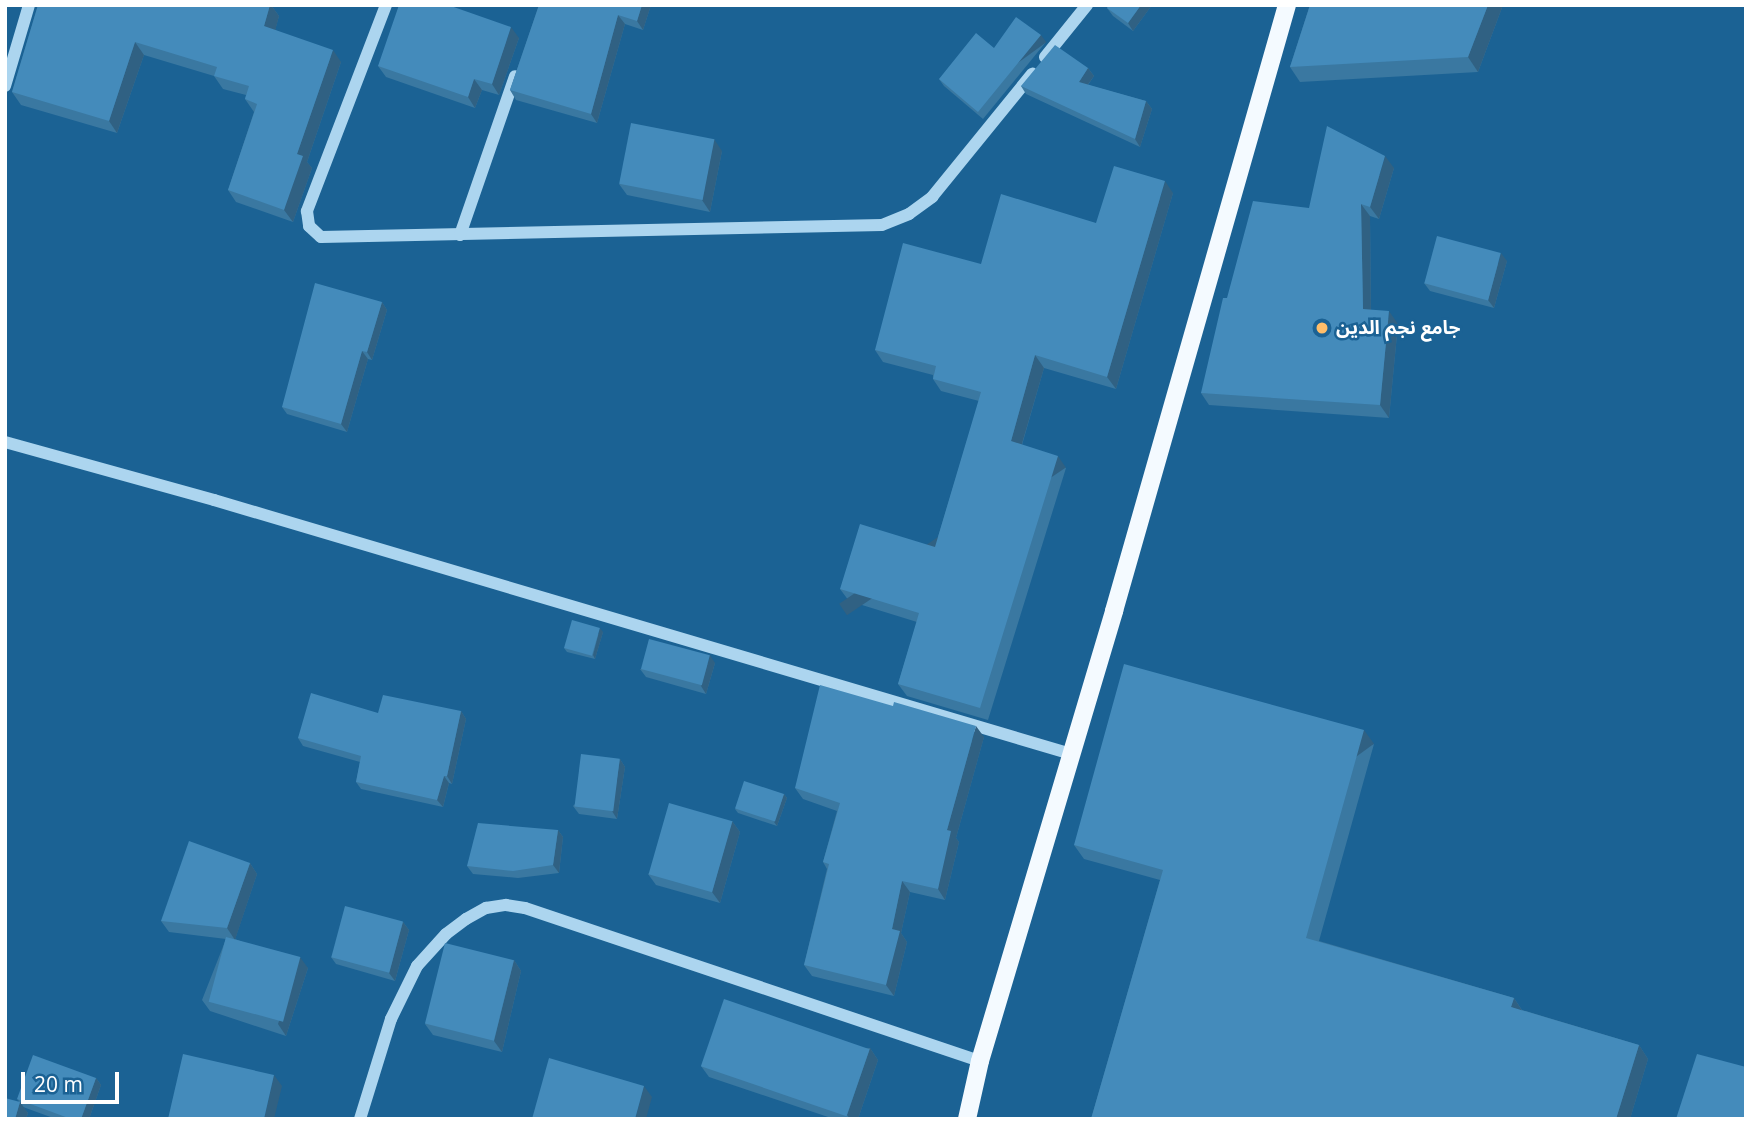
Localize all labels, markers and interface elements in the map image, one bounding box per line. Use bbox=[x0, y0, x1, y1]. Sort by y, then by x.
place label: جامع نجم الدين bbox=[1336, 317, 1461, 339]
marker: جامع نجم الدين bbox=[1314, 320, 1330, 336]
scale bar bbox=[24, 1058, 122, 1102]
text: 20 m bbox=[34, 1070, 83, 1098]

